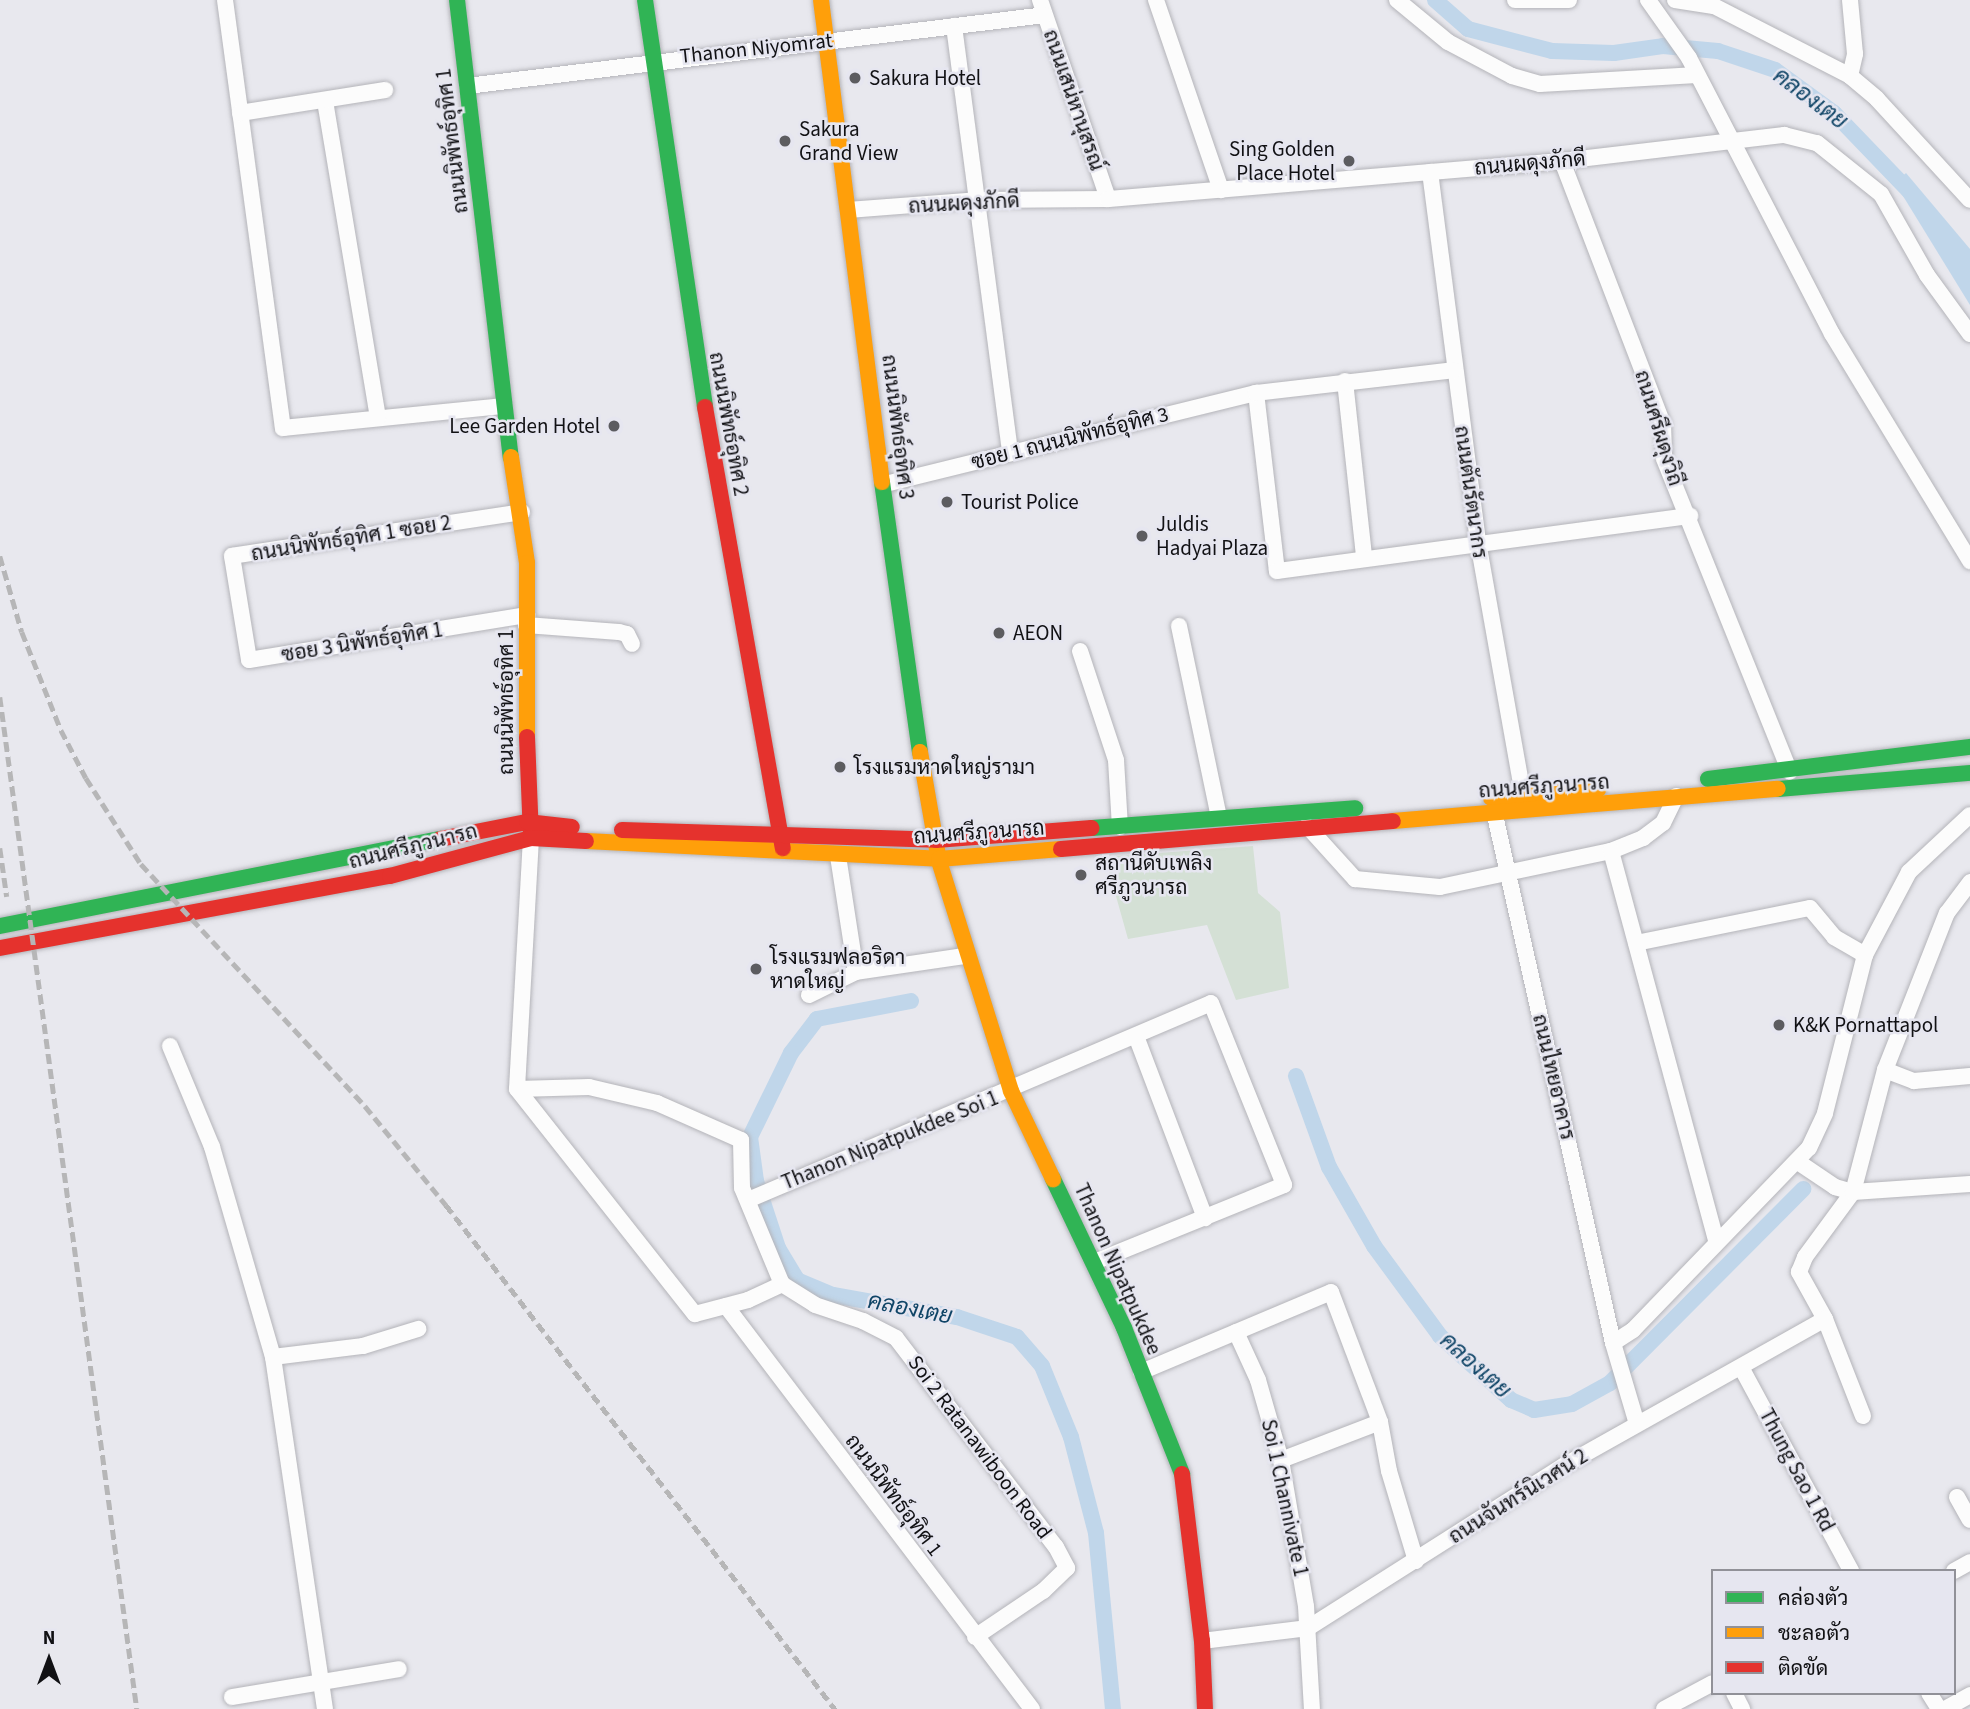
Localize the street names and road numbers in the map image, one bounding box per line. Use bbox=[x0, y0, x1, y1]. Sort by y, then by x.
street label: ถนนเสน่หานุสรณ์ bbox=[1038, 26, 1110, 174]
street label: Thanon Niyomrat bbox=[678, 27, 834, 69]
street label: ถนนนิพัทธ์อุทิศ 1 bbox=[431, 67, 473, 215]
street label: ถนนผดุงภักดี bbox=[1473, 146, 1587, 180]
street label: ถนนผดุงภักดี bbox=[908, 188, 1020, 218]
street label: ถนนนิพัทธ์อุทิศ 2 bbox=[704, 350, 754, 498]
street label: ถนนนิพัทธ์อุทิศ 3 bbox=[877, 353, 919, 501]
street label: ถนนศรีผดุงวิถี bbox=[1629, 367, 1689, 489]
street label: ซอย 1 ถนนนิพัทธ์อุทิศ 3 bbox=[969, 401, 1171, 475]
street label: ถนนตันรัตนากร bbox=[1449, 424, 1493, 560]
street label: ถนนนิพัทธ์อุทิศ 1 ซอย 2 bbox=[249, 510, 453, 566]
street label: ซอย 3 นิพัทธ์อุทิศ 1 bbox=[279, 617, 445, 667]
street label: ถนนนิพัทธ์อุทิศ 1 bbox=[493, 629, 519, 775]
street label: ถนนศรีภูวนารถ bbox=[1478, 769, 1610, 803]
street label: ถนนศรีภูวนารถ bbox=[913, 815, 1045, 849]
street label: ถนนศรีภูวนารถ bbox=[346, 818, 480, 874]
street label: ถนนไทยอาคาร bbox=[1527, 1012, 1581, 1142]
street label: Thanon Nipatpukdee Soi 1 bbox=[778, 1085, 1002, 1195]
street label: Thanon Nipatpukdee bbox=[1069, 1179, 1167, 1359]
street label: Soi 2 Ratanawiboon Road bbox=[903, 1350, 1057, 1544]
street label: Thung Sao 1 Rd bbox=[1754, 1404, 1840, 1536]
street label: Soi 1 Channivate 1 bbox=[1256, 1417, 1314, 1579]
street label: ถนนนิพัทธ์อุทิศ 1 bbox=[840, 1429, 948, 1561]
street label: ถนนจันทร์นิเวศน์ 2 bbox=[1444, 1443, 1592, 1549]

